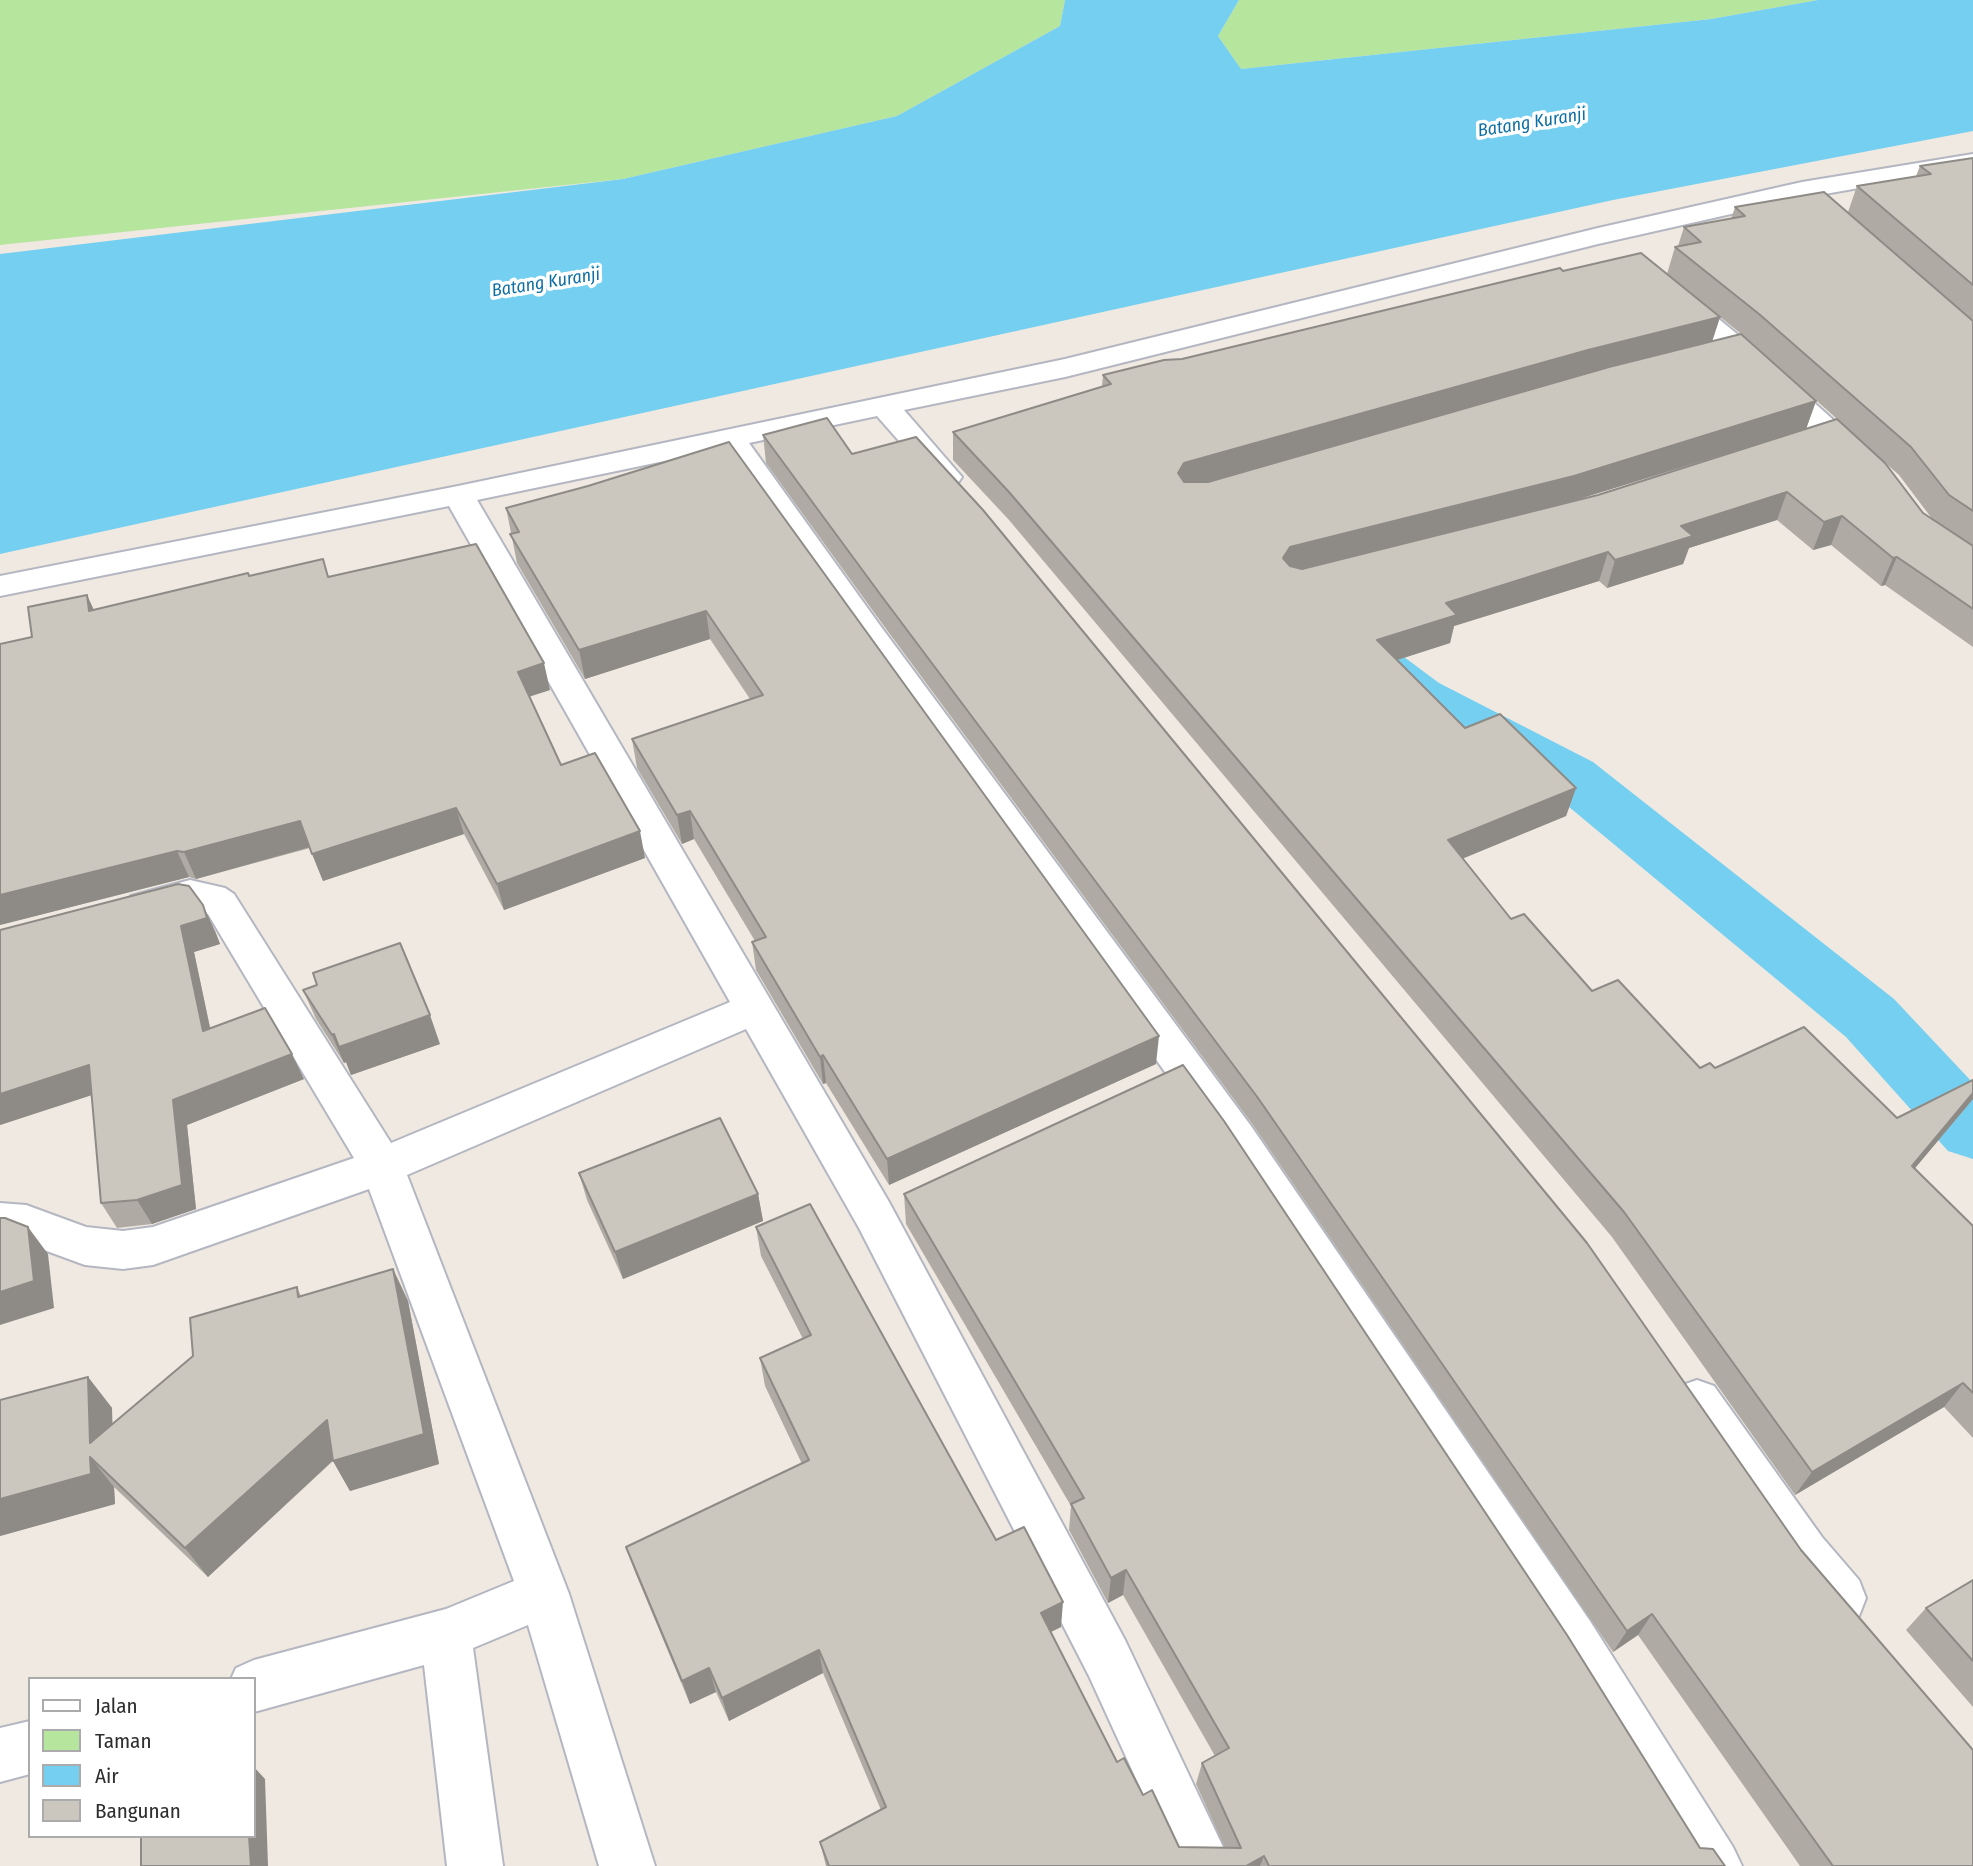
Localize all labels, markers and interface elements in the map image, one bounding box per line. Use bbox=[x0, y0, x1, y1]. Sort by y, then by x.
water label: Batang Kuranji bbox=[1476, 104, 1588, 142]
water label: Batang Kuranji bbox=[490, 264, 602, 302]
legend bbox=[28, 1677, 256, 1838]
text: Jalan bbox=[95, 1693, 138, 1719]
text: Taman bbox=[95, 1728, 151, 1754]
text: Air bbox=[95, 1763, 119, 1789]
text: Bangunan bbox=[95, 1798, 181, 1824]

